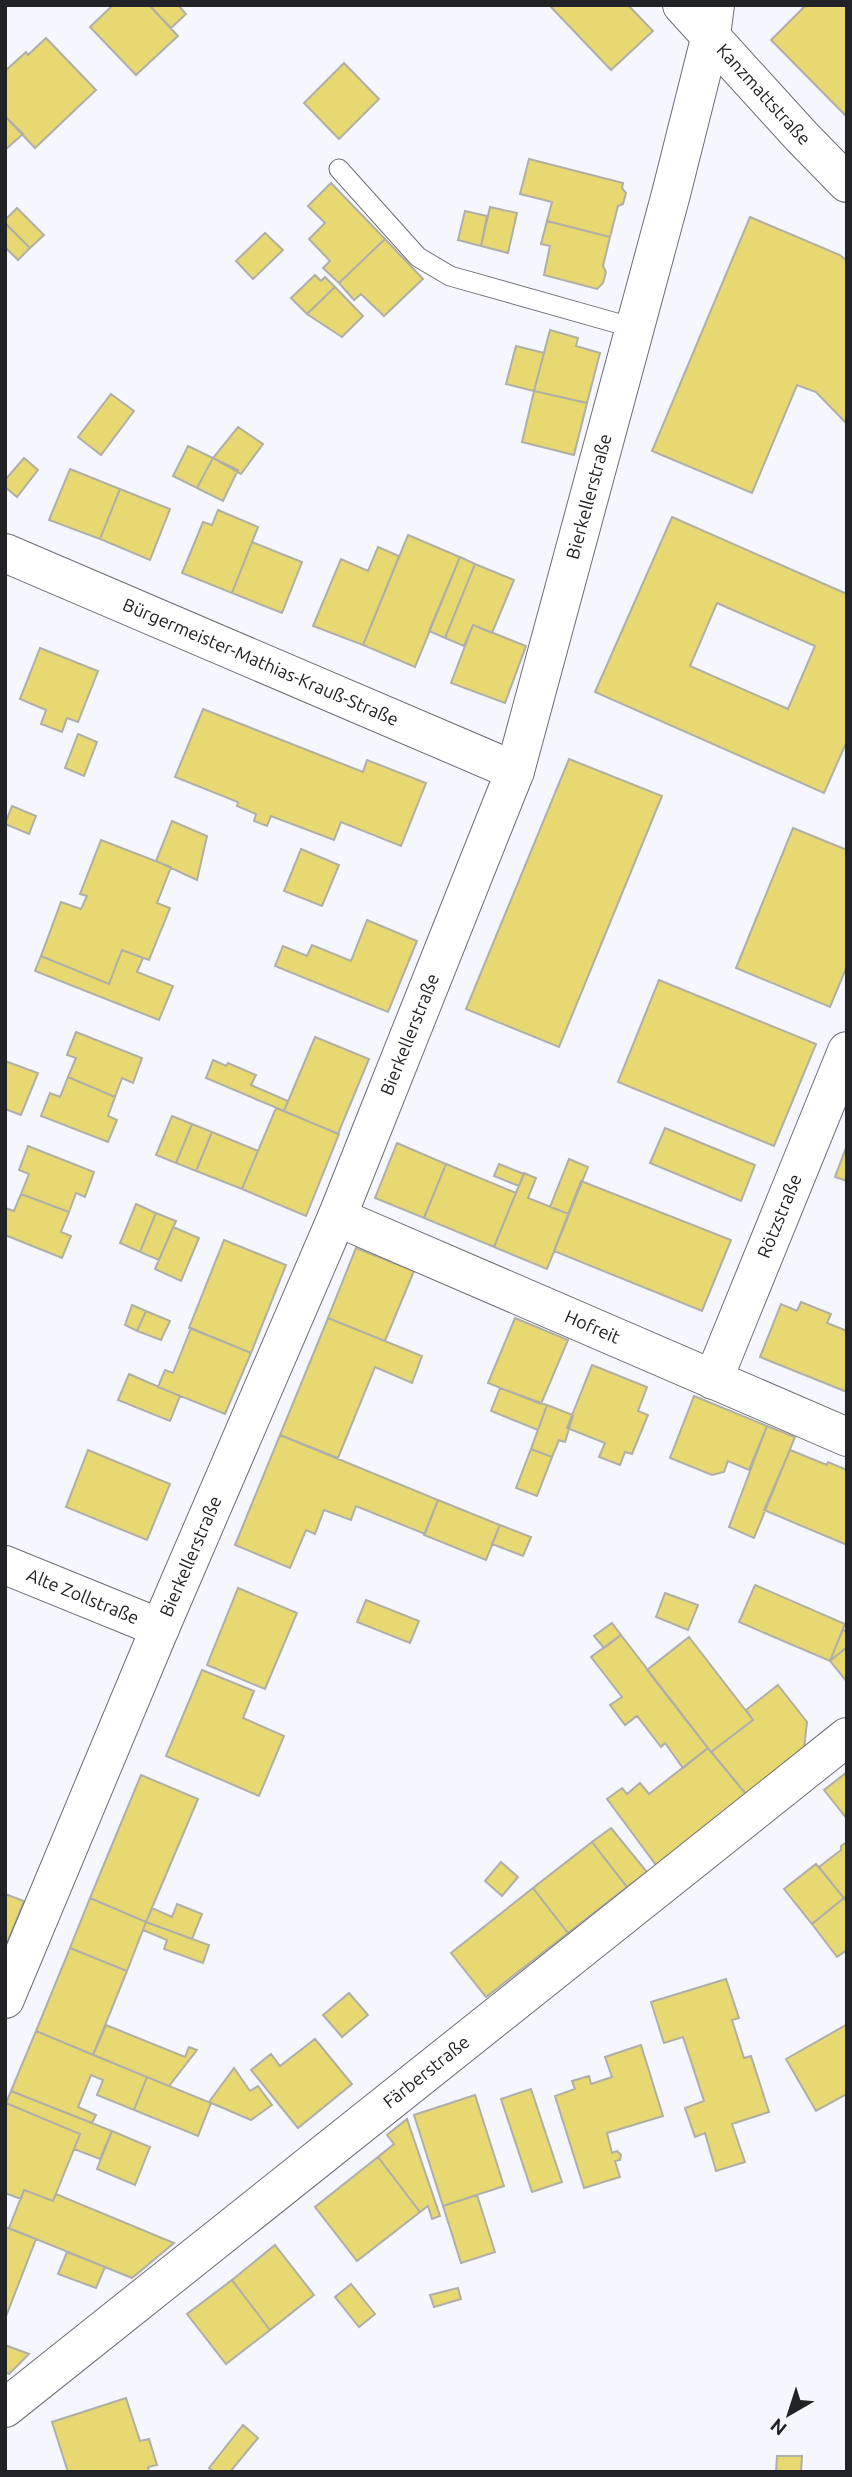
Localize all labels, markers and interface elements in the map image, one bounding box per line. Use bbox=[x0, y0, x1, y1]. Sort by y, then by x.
street label: Kanzmattstraße bbox=[713, 39, 815, 149]
street label: Bierkellerstraße bbox=[562, 431, 615, 561]
street label: Bürgermeister-Mathias-Krauß-Straße bbox=[120, 594, 402, 729]
street label: Bierkellerstraße bbox=[376, 970, 442, 1098]
street label: Rötzstraße bbox=[753, 1171, 805, 1261]
street label: Hofreit bbox=[562, 1305, 623, 1347]
street label: Bierkellerstraße bbox=[155, 1493, 225, 1619]
street label: Alte Zollstraße bbox=[24, 1564, 142, 1627]
street label: Färberstraße bbox=[379, 2031, 473, 2112]
north arrow bbox=[754, 2379, 824, 2449]
text: N bbox=[766, 2414, 791, 2440]

